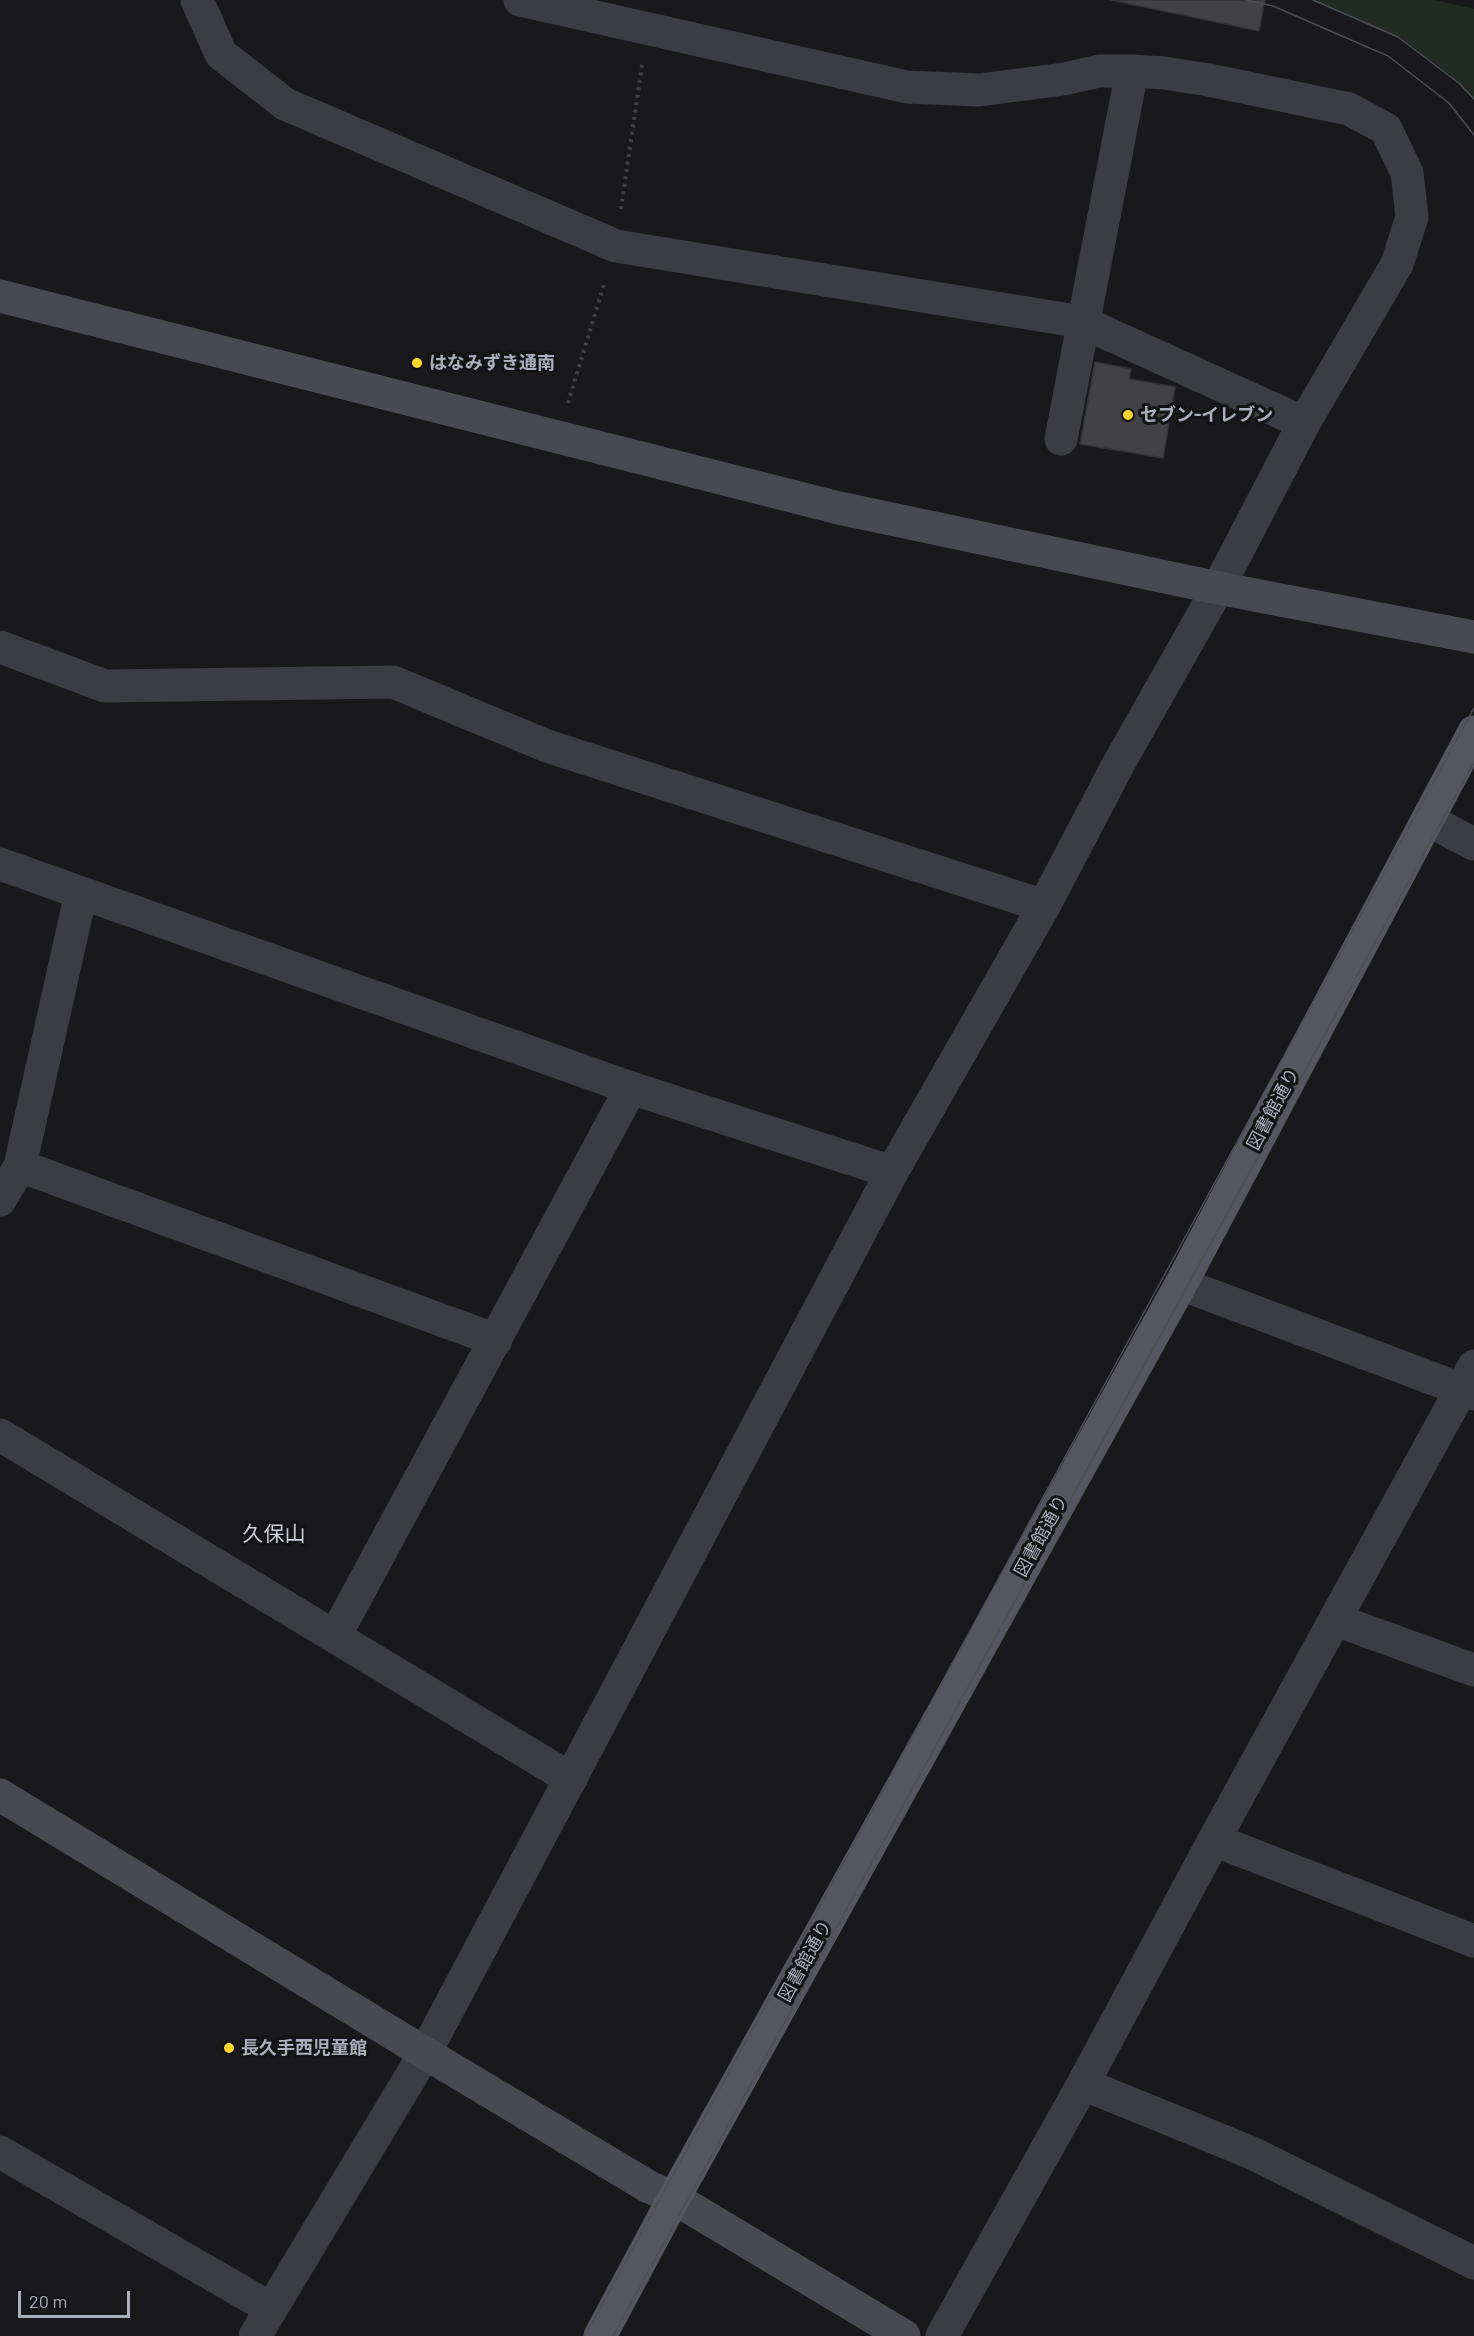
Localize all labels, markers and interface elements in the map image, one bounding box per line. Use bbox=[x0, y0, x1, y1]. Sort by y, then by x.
place label: はなみずき通南 bbox=[429, 352, 555, 374]
marker: はなみずき通南 bbox=[410, 356, 424, 370]
place label: セブン-イレブン bbox=[1140, 404, 1273, 426]
marker: セブン-イレブン bbox=[1121, 408, 1135, 422]
street label: 図書館通り bbox=[1242, 1064, 1304, 1154]
street label: 図書館通り bbox=[1010, 1491, 1072, 1581]
district label: 久保山 bbox=[243, 1521, 305, 1547]
street label: 図書館通り bbox=[774, 1916, 836, 2006]
place label: 長久手西児童館 bbox=[241, 2037, 367, 2059]
marker: 長久手西児童館 bbox=[222, 2041, 236, 2055]
scale bar bbox=[21, 2279, 134, 2317]
text: 20 m bbox=[29, 2290, 67, 2312]

